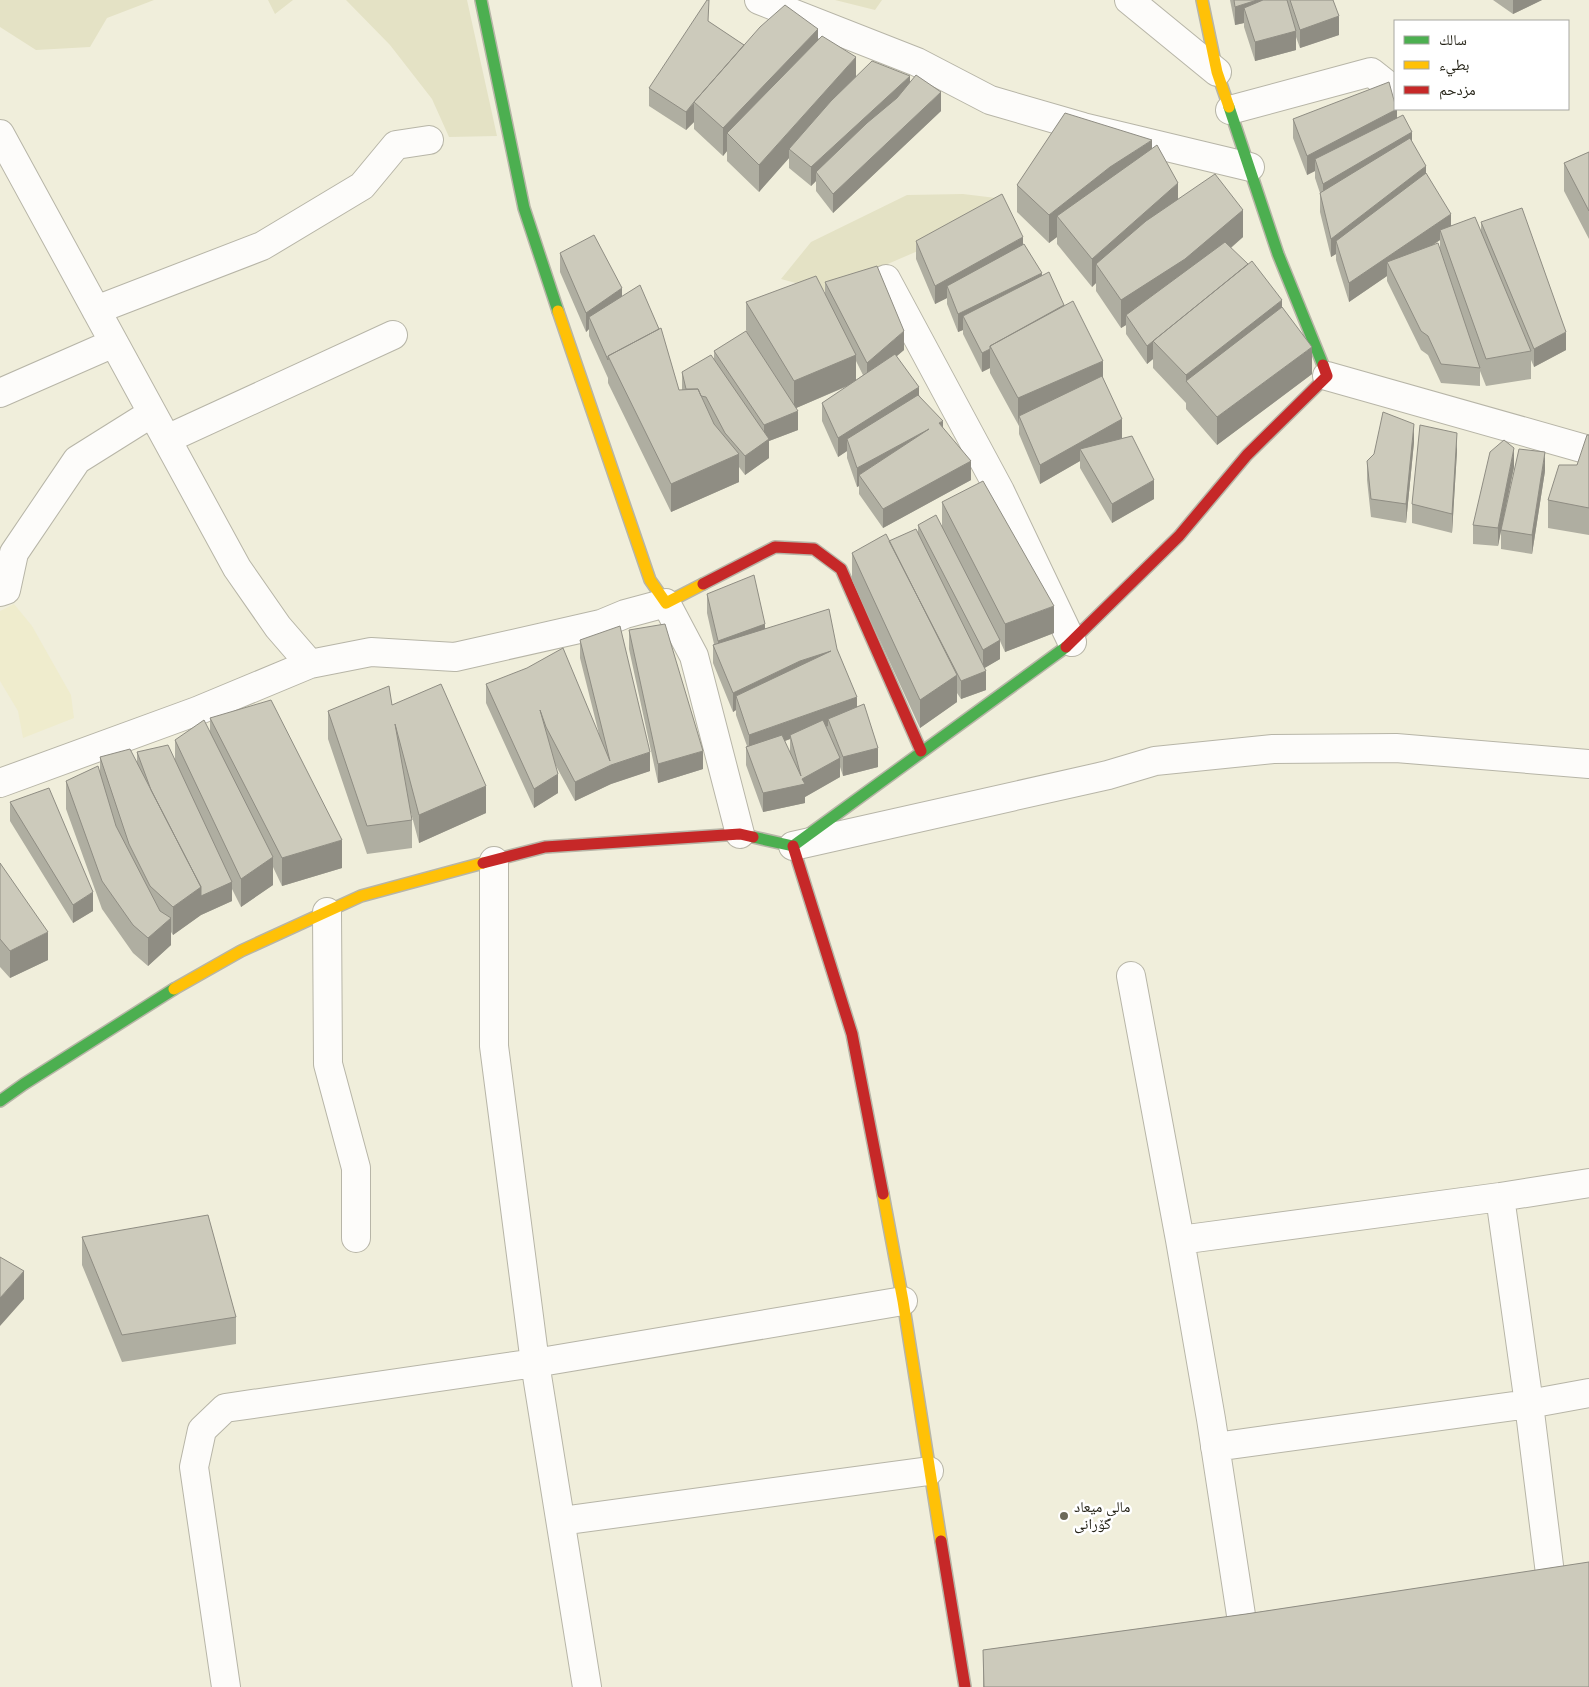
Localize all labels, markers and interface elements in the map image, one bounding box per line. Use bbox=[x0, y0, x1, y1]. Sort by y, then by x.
legend bbox=[1394, 20, 1569, 110]
text: سالك bbox=[1439, 31, 1467, 48]
text: بطيء bbox=[1439, 56, 1469, 77]
text: مزدحم bbox=[1439, 81, 1476, 100]
place label: مالی میعاد گۆرانی bbox=[1074, 1498, 1130, 1534]
marker: مالی میعاد گۆرانی bbox=[1058, 1510, 1070, 1522]

